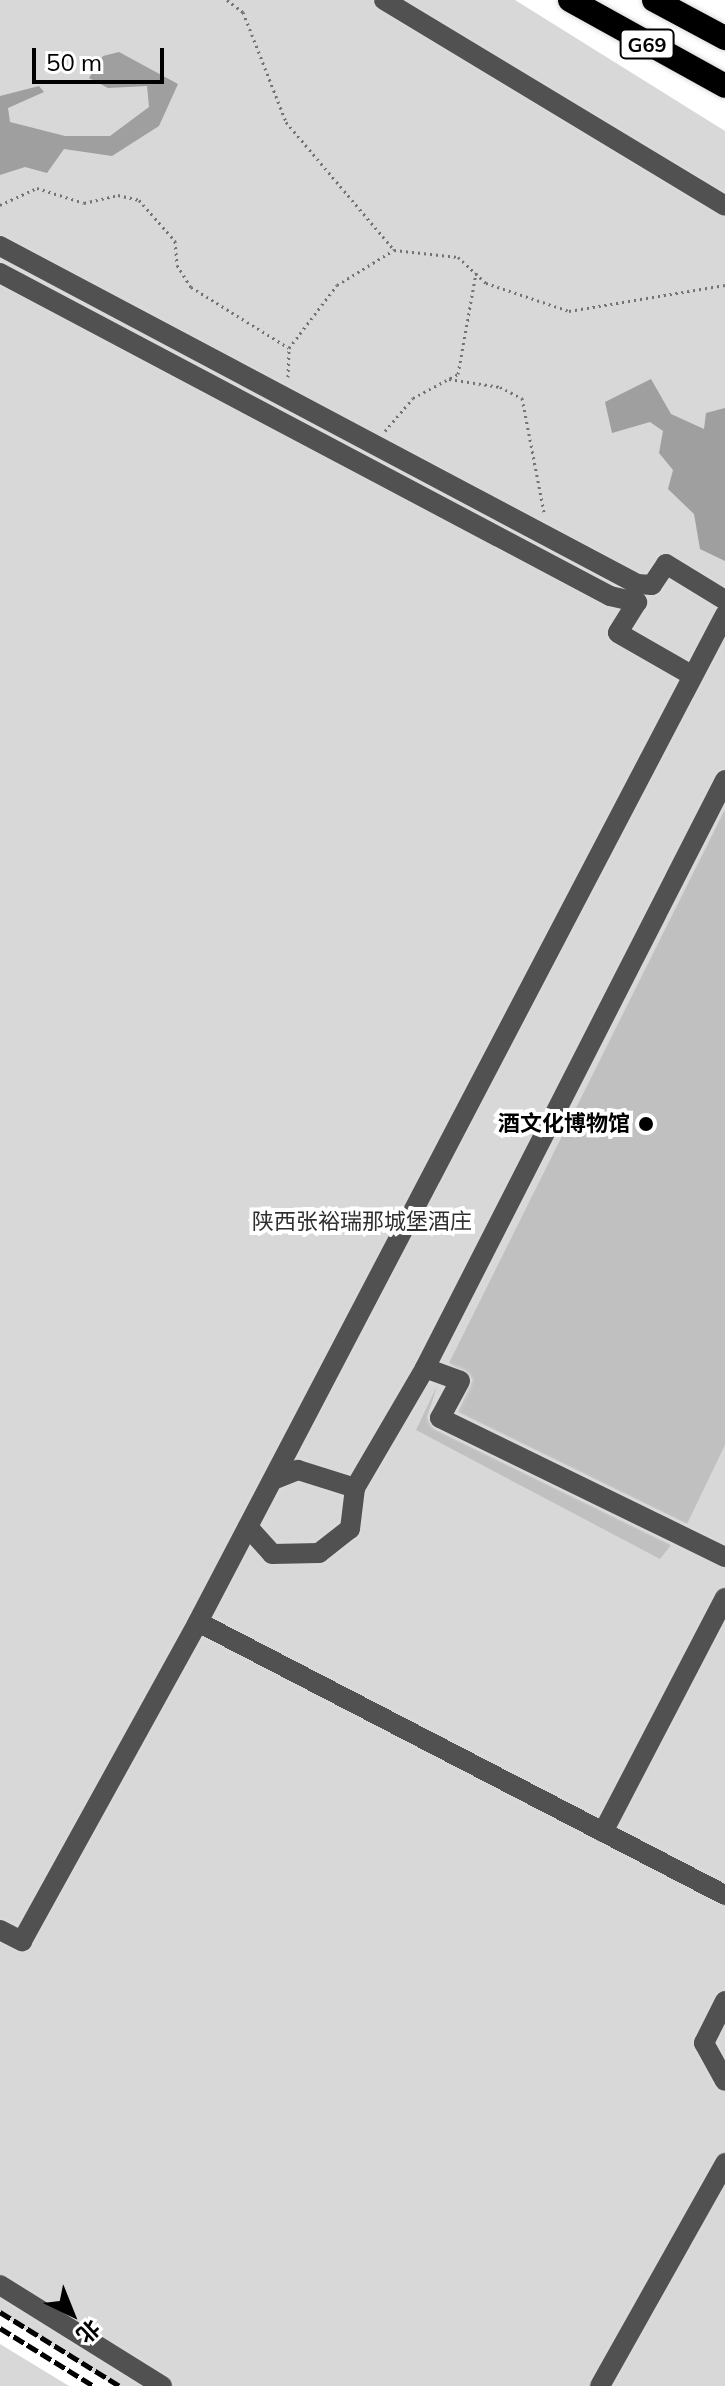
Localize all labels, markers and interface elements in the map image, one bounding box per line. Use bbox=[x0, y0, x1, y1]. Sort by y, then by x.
road number: G69 bbox=[619, 28, 675, 60]
scale bar bbox=[36, 32, 168, 82]
text: 50 m bbox=[46, 47, 102, 77]
place label: 酒文化博物馆 bbox=[498, 1111, 630, 1137]
marker: 酒文化博物馆 bbox=[637, 1115, 655, 1133]
park label: 陕西张裕瑞那城堡酒庄 bbox=[252, 1209, 472, 1235]
north arrow bbox=[32, 2274, 112, 2354]
text: 北 bbox=[71, 2314, 106, 2349]

